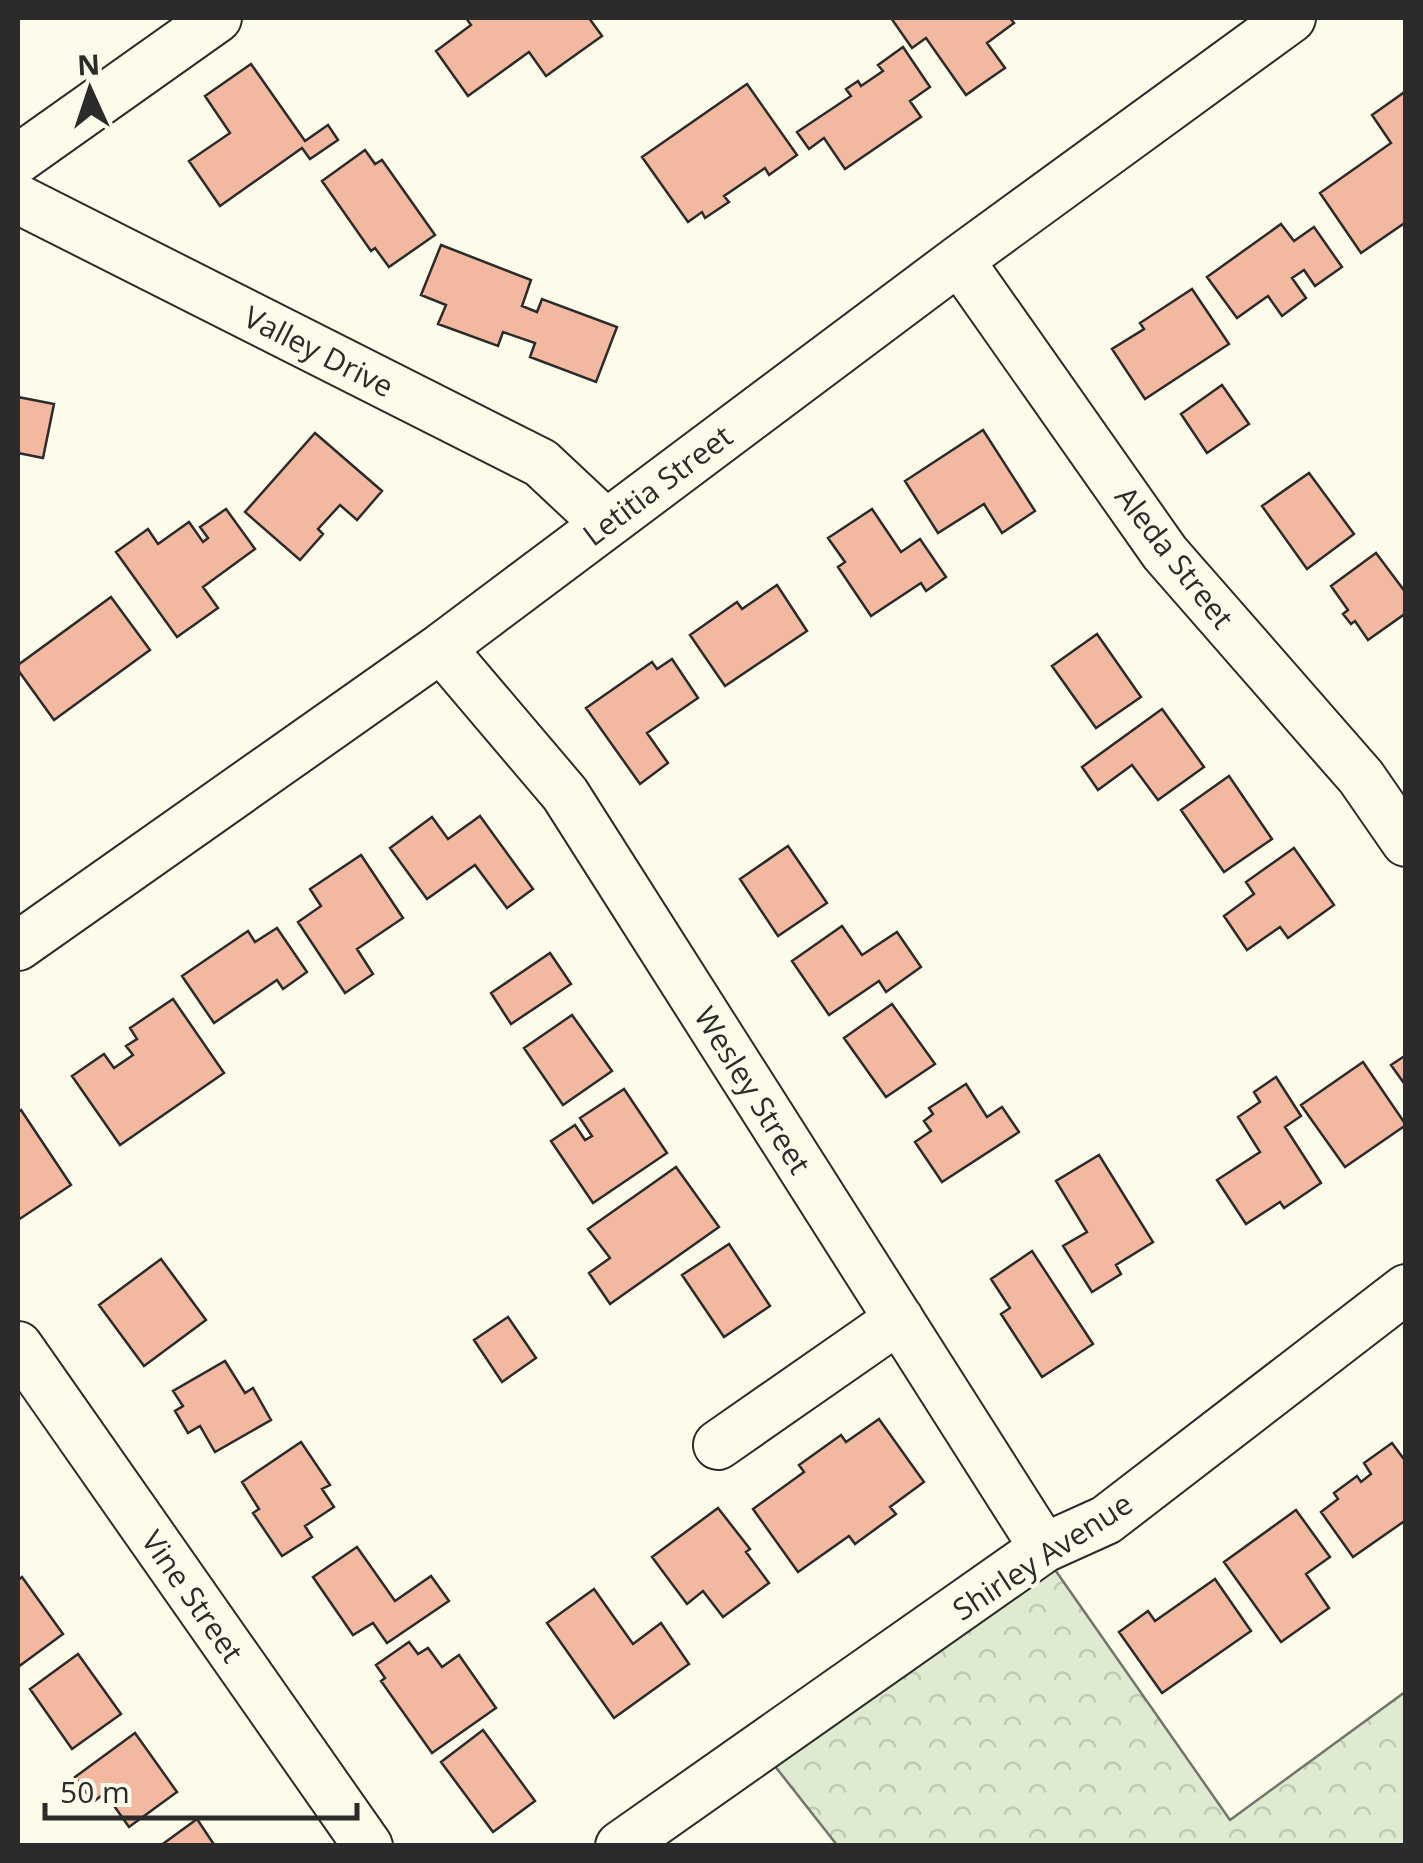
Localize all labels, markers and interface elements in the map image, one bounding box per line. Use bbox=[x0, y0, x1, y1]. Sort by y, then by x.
north arrow bbox=[40, 40, 140, 140]
text: N bbox=[76, 44, 101, 84]
street label: Valley Drive bbox=[237, 296, 401, 406]
street label: Letitia Street bbox=[574, 415, 740, 555]
street label: Aleda Street bbox=[1107, 477, 1243, 637]
street label: Wesley Street bbox=[685, 999, 821, 1181]
street label: Shirley Avenue bbox=[944, 1483, 1140, 1629]
street label: Vine Street bbox=[133, 1522, 253, 1670]
scale bar bbox=[45, 1758, 358, 1820]
text: 50 m bbox=[60, 1771, 130, 1812]

